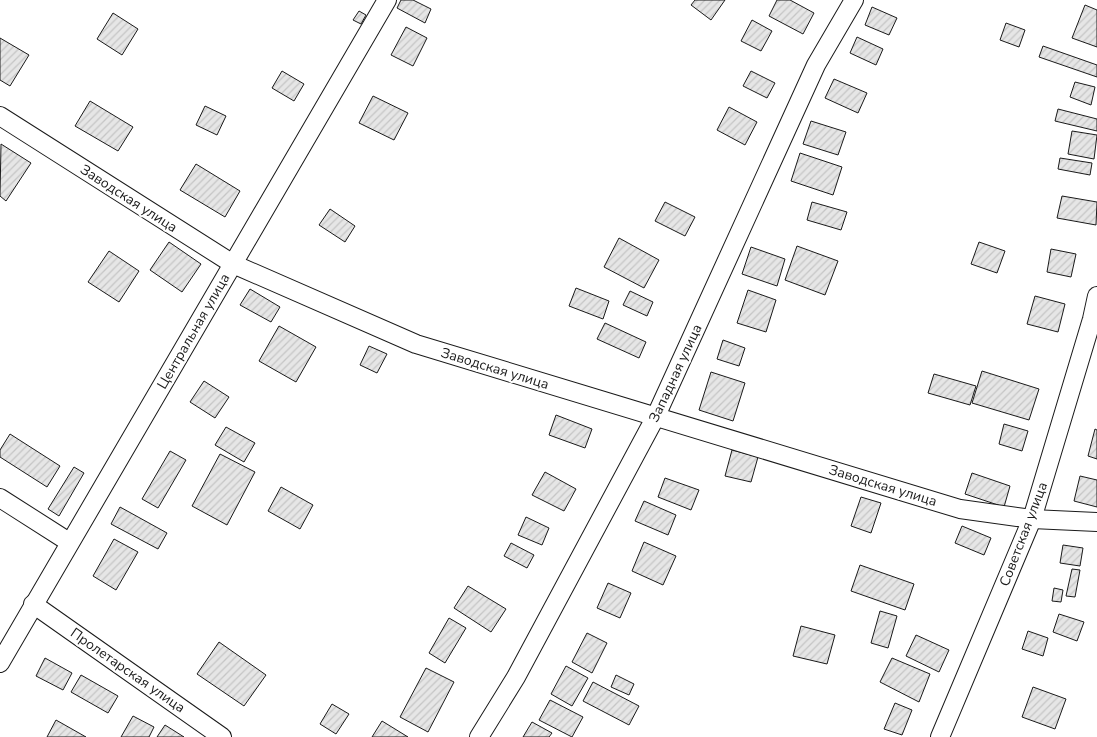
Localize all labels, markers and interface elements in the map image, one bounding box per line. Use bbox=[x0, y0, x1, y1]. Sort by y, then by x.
street label: Заводская улица bbox=[77, 160, 181, 237]
street label: Центральная улица bbox=[153, 270, 234, 392]
street label: Западная улица bbox=[644, 321, 707, 425]
street label: Заводская улица bbox=[438, 343, 551, 394]
street label: Заводская улица bbox=[826, 460, 939, 511]
street label: Советская улица bbox=[995, 479, 1052, 589]
street label: Пролетарская улица bbox=[67, 624, 189, 717]

